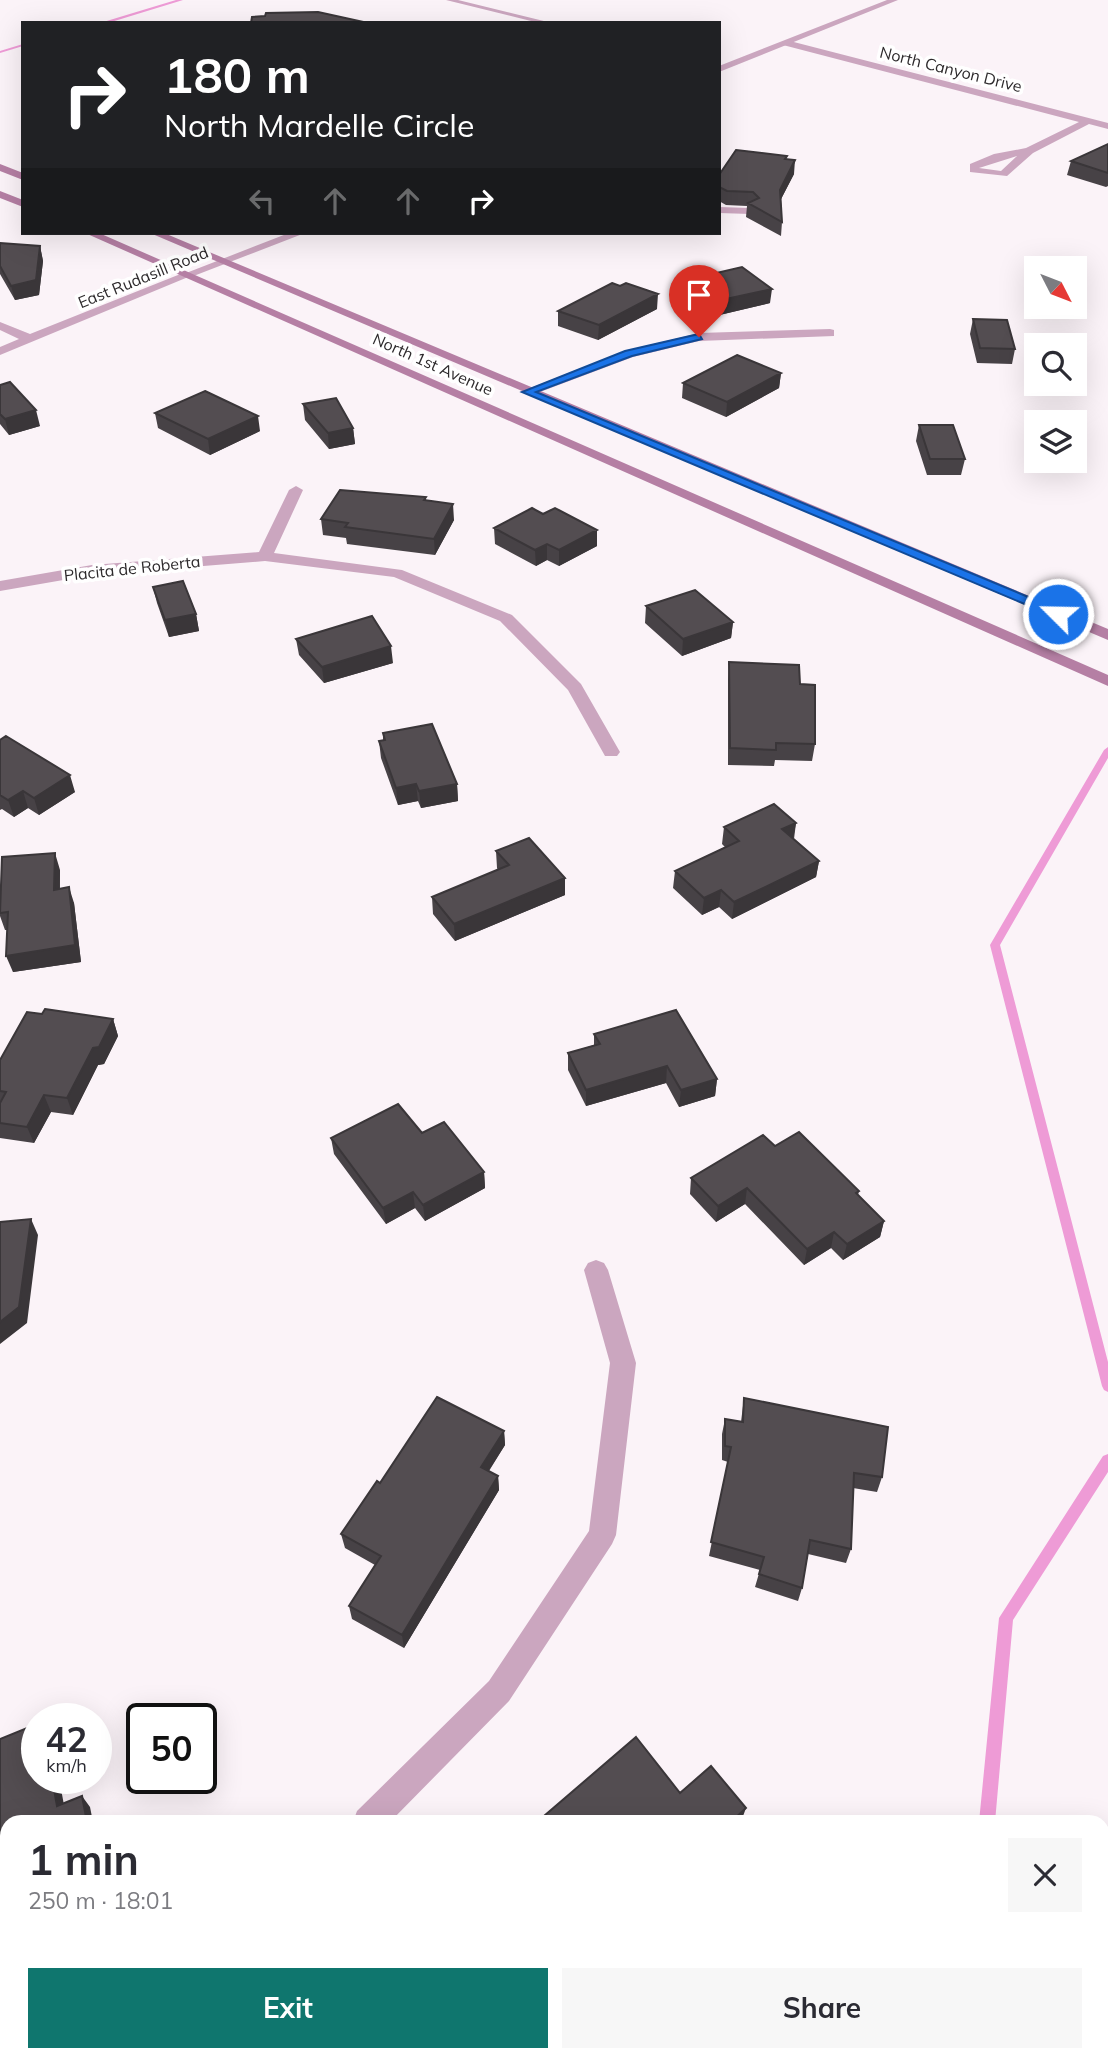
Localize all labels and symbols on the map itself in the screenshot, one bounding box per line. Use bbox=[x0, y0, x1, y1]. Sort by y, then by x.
street label: North Canyon Drive bbox=[878, 42, 1024, 96]
street label: East Rudasill Road bbox=[75, 242, 211, 312]
north arrow bbox=[1024, 256, 1087, 318]
pin bbox=[669, 265, 729, 337]
street label: North 1st Avenue bbox=[370, 329, 496, 399]
street label: Placita de Roberta bbox=[63, 551, 201, 585]
position arrow bbox=[1021, 577, 1095, 651]
speed limit sign: 50 bbox=[126, 1703, 217, 1794]

